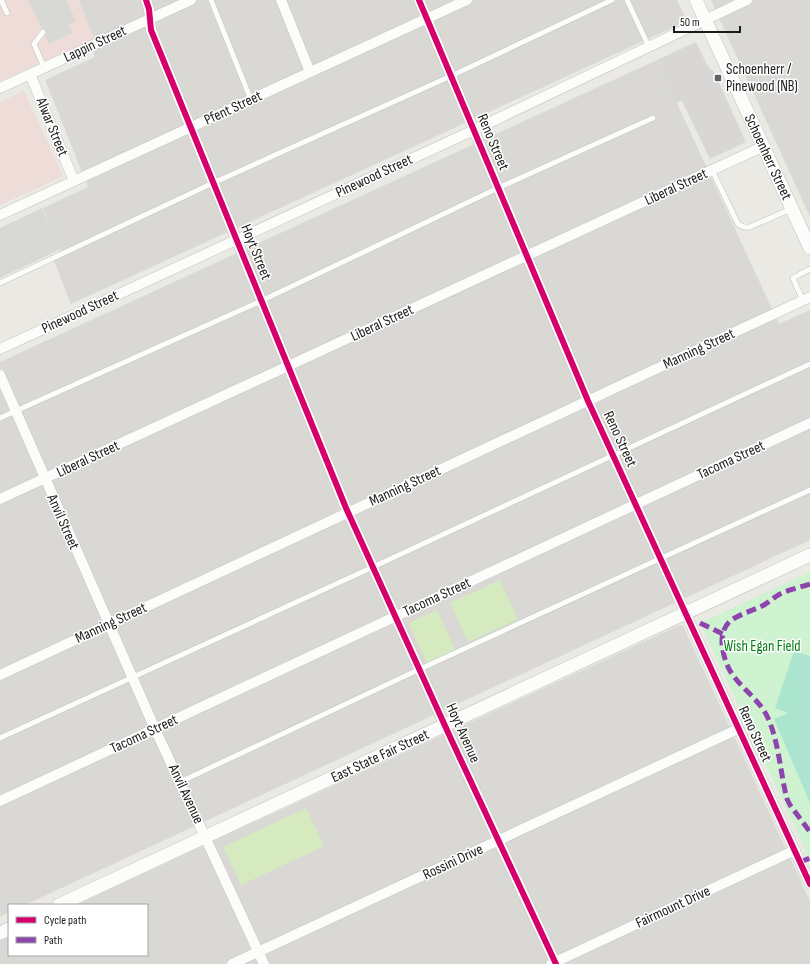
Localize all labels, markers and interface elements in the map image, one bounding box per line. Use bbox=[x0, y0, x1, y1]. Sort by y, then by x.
scale bar bbox=[674, 8, 740, 34]
text: 50 m bbox=[680, 15, 700, 30]
street label: Lappin Street bbox=[61, 21, 130, 67]
place label: Schoenherr / Pinewood (NB) bbox=[726, 60, 798, 96]
marker: Schoenherr / Pinewood (NB) bbox=[713, 73, 723, 83]
street label: Pfent Street bbox=[201, 86, 265, 130]
street label: Alwar Street bbox=[31, 94, 73, 160]
street label: Reno Street bbox=[473, 111, 514, 173]
street label: Schoenherr Street bbox=[740, 111, 796, 203]
street label: Pinewood Street bbox=[333, 150, 416, 202]
street label: Liberal Street bbox=[642, 164, 711, 210]
street label: Hoyt Street bbox=[236, 221, 276, 283]
street label: Pinewood Street bbox=[39, 286, 122, 338]
street label: Liberal Street bbox=[348, 300, 417, 346]
street label: Manning Street bbox=[660, 324, 738, 374]
street label: Reno Street bbox=[599, 408, 641, 470]
street label: Liberal Street bbox=[54, 436, 123, 482]
street label: Tacoma Street bbox=[694, 436, 768, 484]
street label: Manning Street bbox=[366, 461, 444, 511]
street label: Anvil Street bbox=[42, 490, 84, 553]
street label: Tacoma Street bbox=[400, 573, 474, 621]
street label: Manning Street bbox=[72, 598, 150, 648]
park label: Wish Egan Field bbox=[723, 637, 801, 656]
street label: Hoyt Avenue bbox=[441, 700, 485, 766]
street label: Reno Street bbox=[734, 703, 776, 765]
street label: Tacoma Street bbox=[107, 710, 181, 758]
street label: East State Fair Street bbox=[328, 725, 432, 787]
street label: Anvil Avenue bbox=[164, 760, 208, 827]
street label: Rossini Drive bbox=[420, 840, 486, 884]
street label: Fairmount Drive bbox=[633, 881, 713, 933]
legend bbox=[8, 904, 148, 956]
text: Cycle path bbox=[44, 913, 86, 928]
text: Path bbox=[44, 933, 62, 948]

